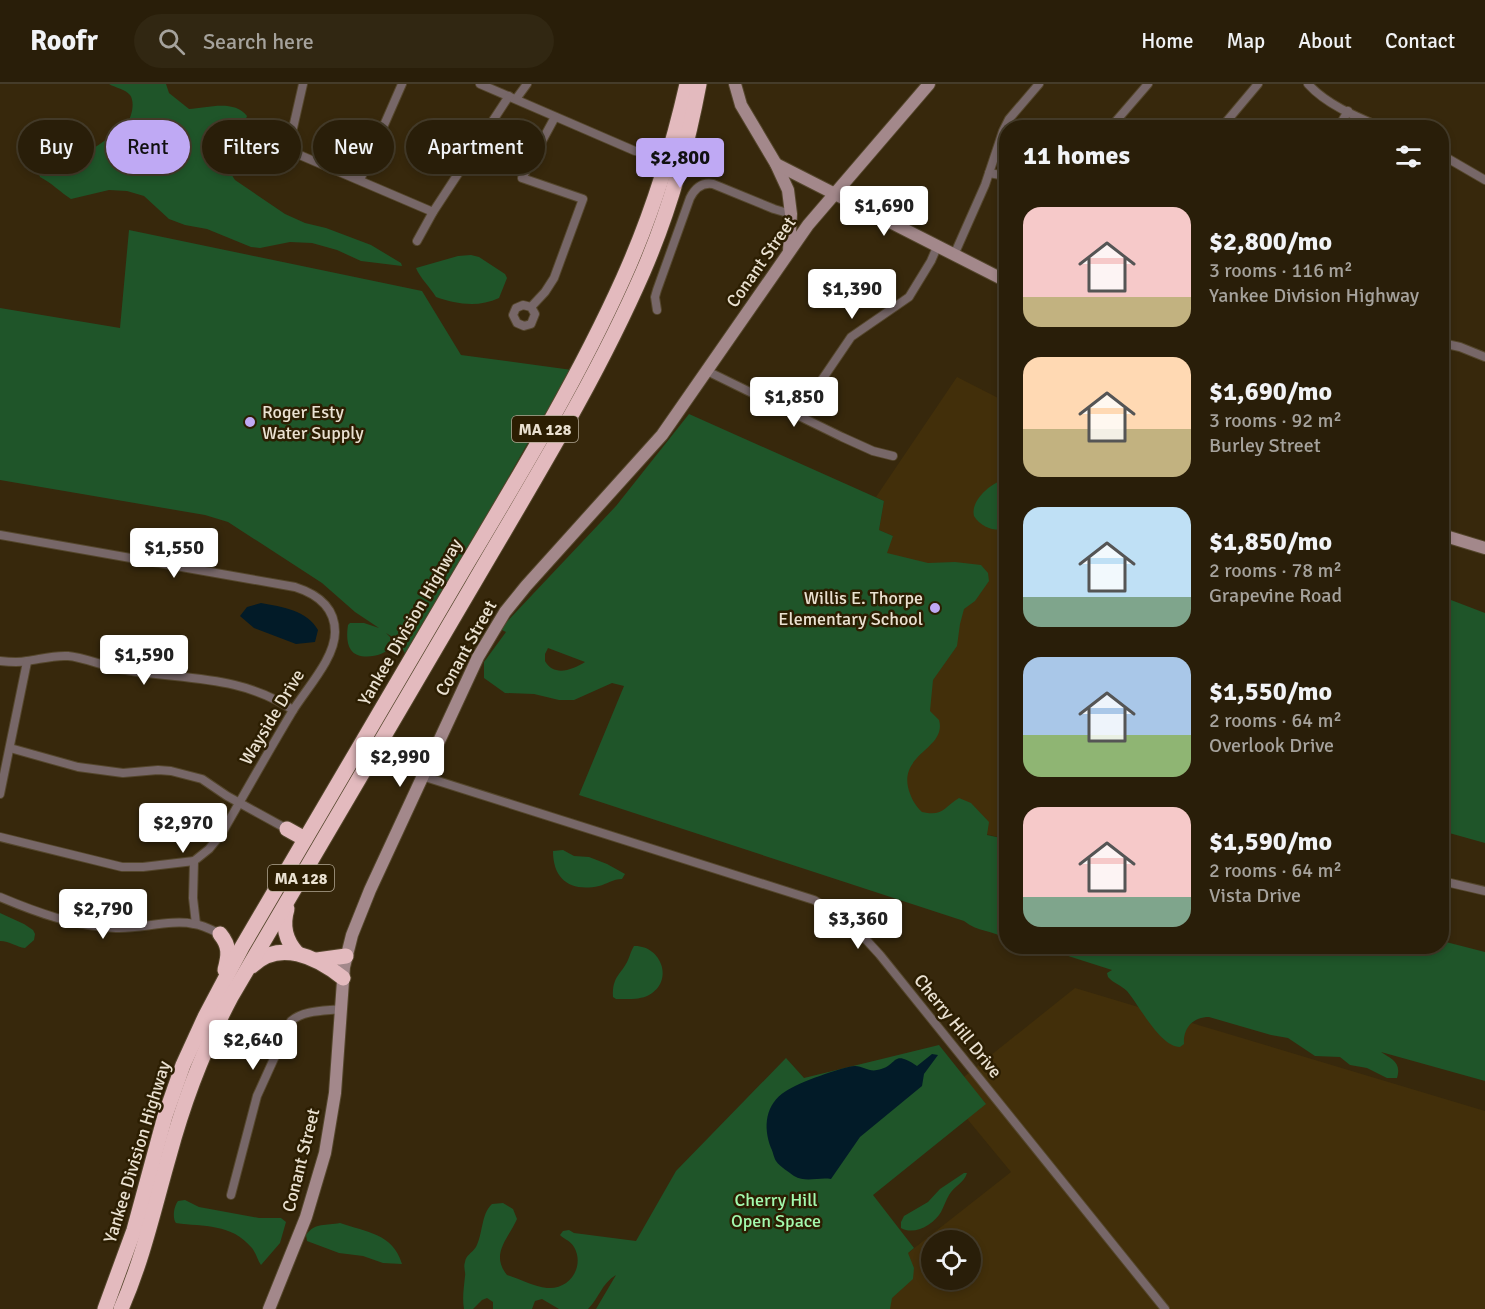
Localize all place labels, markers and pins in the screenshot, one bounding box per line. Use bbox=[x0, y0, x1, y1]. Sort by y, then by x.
pin: $2,800 bbox=[631, 138, 729, 189]
pin: $1,690 bbox=[835, 186, 933, 237]
pin: $1,390 bbox=[803, 269, 901, 320]
pin: $1,850 bbox=[745, 377, 843, 428]
place label: Roger Esty Water Supply bbox=[262, 401, 364, 444]
marker: Roger Esty Water Supply bbox=[243, 415, 257, 429]
pin: $1,550 bbox=[125, 528, 223, 579]
place label: Willis E. Thorpe Elementary School bbox=[778, 587, 923, 630]
marker: Willis E. Thorpe Elementary School bbox=[928, 601, 942, 615]
pin: $1,590 bbox=[95, 635, 193, 686]
pin: $2,990 bbox=[351, 737, 449, 788]
pin: $2,970 bbox=[134, 803, 232, 854]
pin: $2,790 bbox=[54, 889, 152, 940]
pin: $3,360 bbox=[809, 899, 907, 950]
pin: $2,640 bbox=[204, 1020, 302, 1071]

